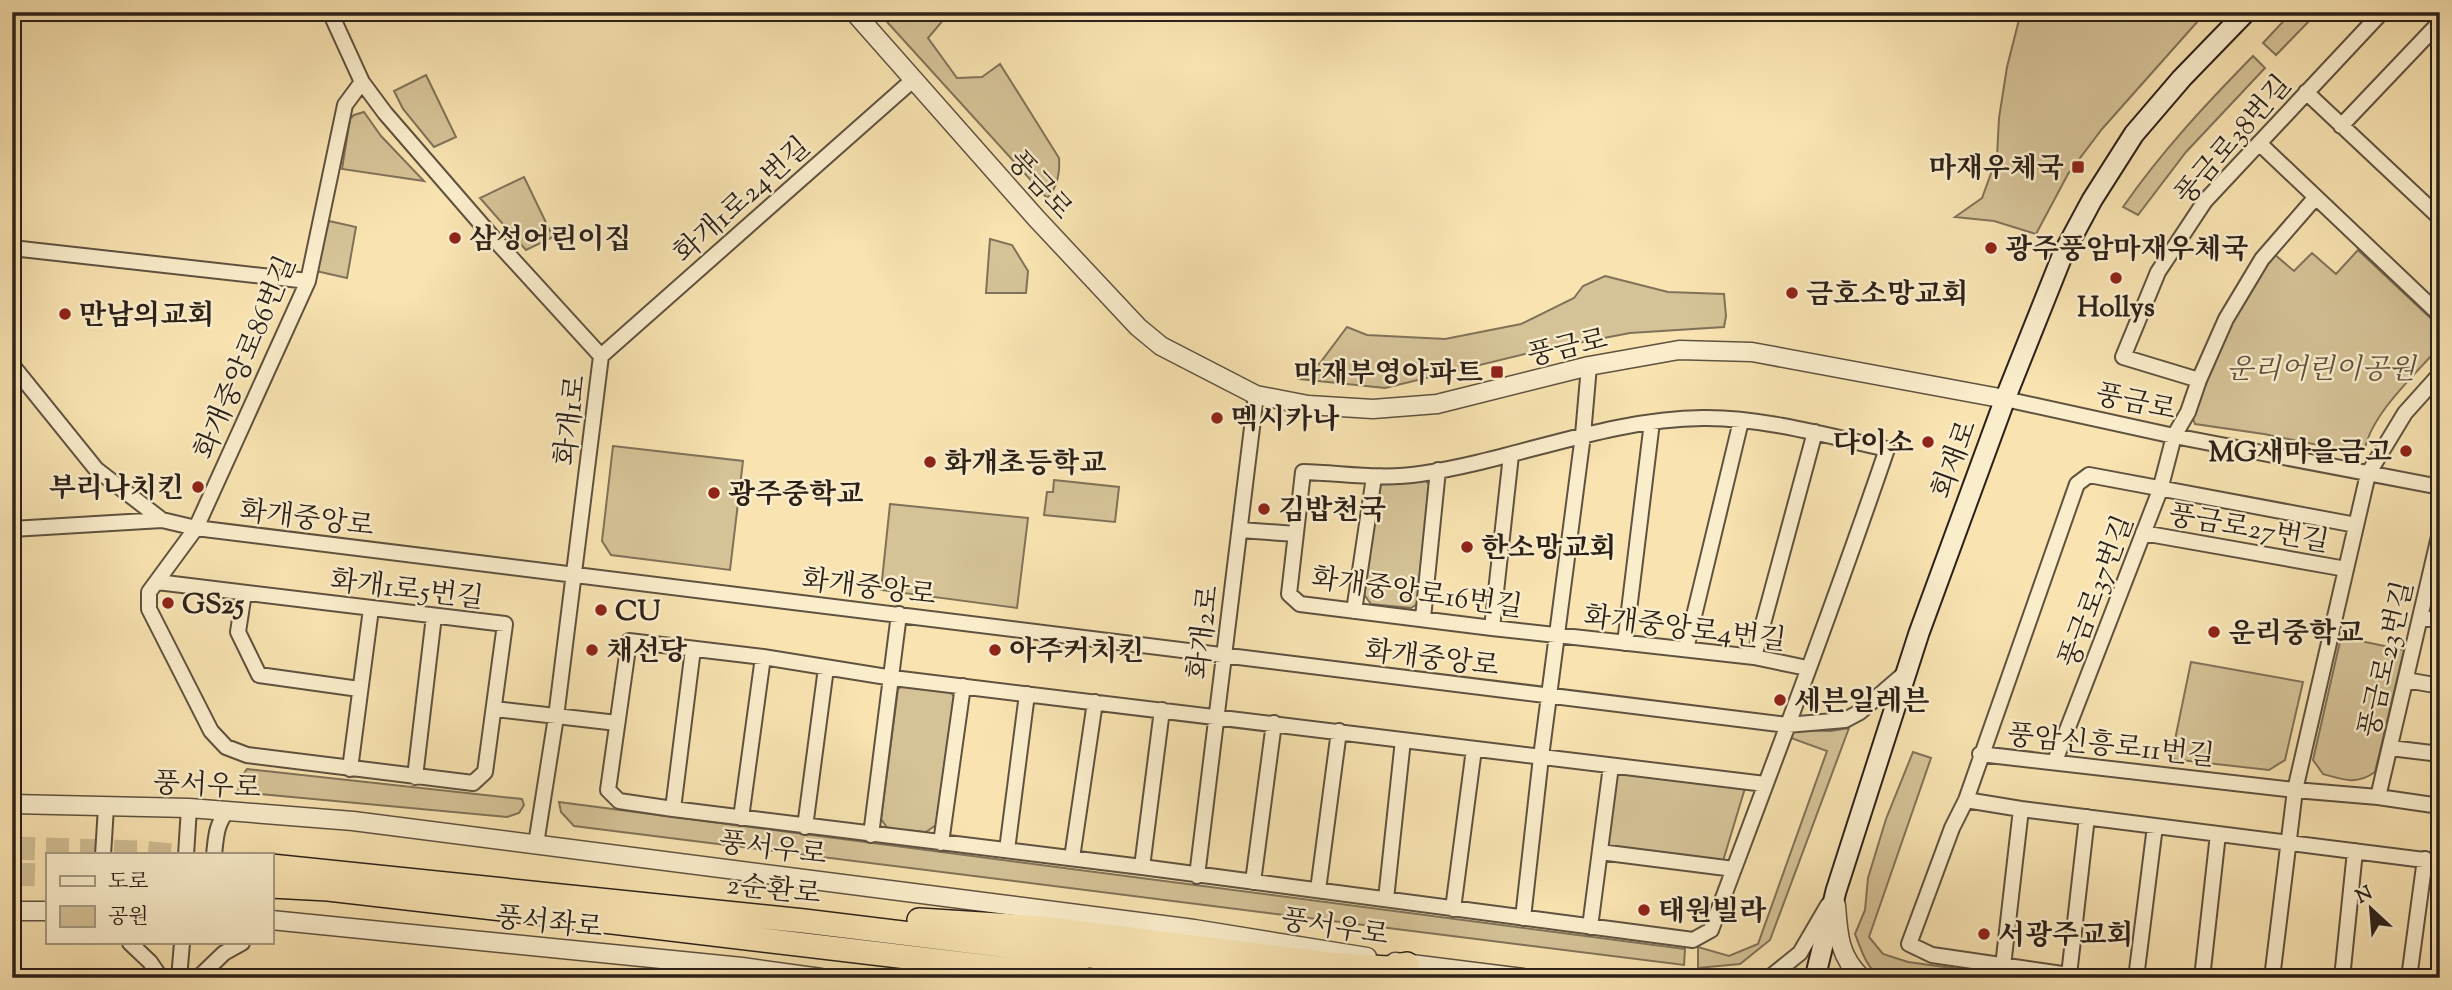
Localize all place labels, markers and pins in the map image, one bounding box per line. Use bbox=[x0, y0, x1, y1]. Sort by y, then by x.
place label: 마재우체국 bbox=[1929, 150, 2064, 190]
marker: 마재우체국 bbox=[2070, 159, 2086, 175]
place label: 삼성어린이집 bbox=[469, 221, 631, 261]
marker: 삼성어린이집 bbox=[447, 230, 463, 246]
place label: 광주풍암마재우체국 bbox=[2005, 231, 2248, 271]
marker: 광주풍암마재우체국 bbox=[1983, 240, 1999, 256]
marker: Hollys bbox=[2108, 270, 2124, 286]
place label: 금호소망교회 bbox=[1806, 276, 1968, 316]
marker: 금호소망교회 bbox=[1784, 285, 1800, 301]
place label: Hollys bbox=[2077, 289, 2155, 329]
place label: 만남의교회 bbox=[79, 297, 214, 337]
marker: 만남의교회 bbox=[57, 306, 73, 322]
place label: 마재부영아파트 bbox=[1294, 355, 1483, 395]
marker: 마재부영아파트 bbox=[1489, 364, 1505, 380]
place label: 멕시카나 bbox=[1231, 401, 1340, 441]
marker: 멕시카나 bbox=[1209, 410, 1225, 426]
place label: 다이소 bbox=[1833, 425, 1914, 465]
marker: 다이소 bbox=[1920, 434, 1936, 450]
place label: MG새마을금고 bbox=[2209, 434, 2392, 474]
marker: MG새마을금고 bbox=[2398, 443, 2414, 459]
place label: 화개초등학교 bbox=[944, 445, 1106, 485]
marker: 화개초등학교 bbox=[922, 454, 938, 470]
place label: 부리나치킨 bbox=[49, 470, 184, 510]
place label: 광주중학교 bbox=[728, 476, 863, 516]
marker: 부리나치킨 bbox=[190, 479, 206, 495]
marker: 광주중학교 bbox=[706, 485, 722, 501]
place label: 김밥천국 bbox=[1278, 492, 1386, 532]
marker: 김밥천국 bbox=[1256, 501, 1272, 517]
place label: 한소망교회 bbox=[1481, 530, 1616, 570]
marker: 한소망교회 bbox=[1459, 539, 1475, 555]
place label: GS25 bbox=[182, 586, 244, 626]
place label: CU bbox=[615, 593, 661, 633]
marker: GS25 bbox=[160, 595, 176, 611]
marker: CU bbox=[593, 602, 609, 618]
place label: 운리중학교 bbox=[2228, 615, 2363, 655]
marker: 운리중학교 bbox=[2206, 624, 2222, 640]
place label: 채선당 bbox=[606, 633, 688, 673]
place label: 아주커치킨 bbox=[1009, 633, 1144, 673]
marker: 채선당 bbox=[584, 642, 600, 658]
marker: 아주커치킨 bbox=[987, 642, 1003, 658]
place label: 세븐일레븐 bbox=[1794, 683, 1929, 723]
marker: 세븐일레븐 bbox=[1772, 692, 1788, 708]
place label: 태원빌라 bbox=[1658, 893, 1767, 933]
marker: 태원빌라 bbox=[1636, 902, 1652, 918]
place label: 서광주교회 bbox=[1998, 917, 2133, 957]
marker: 서광주교회 bbox=[1976, 926, 1992, 942]

